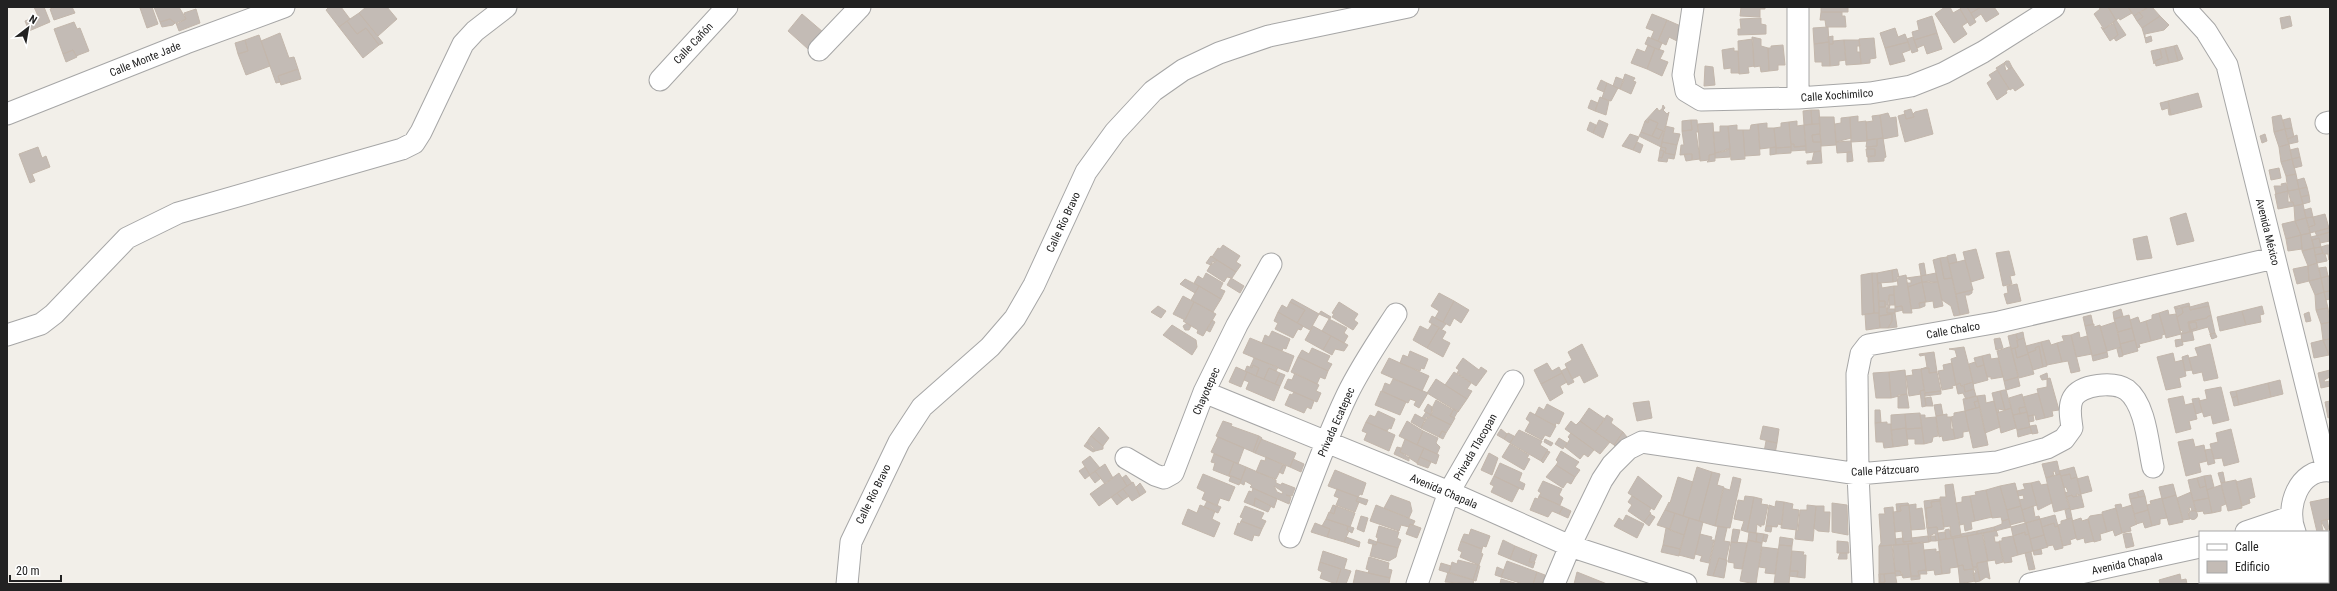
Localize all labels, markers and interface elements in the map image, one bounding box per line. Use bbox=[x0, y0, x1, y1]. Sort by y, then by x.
north arrow bbox=[8, 8, 48, 48]
text: N bbox=[27, 13, 39, 27]
street label: Calle Cañón bbox=[671, 20, 716, 67]
street label: Calle Monte Jade bbox=[108, 39, 183, 80]
street label: Calle Xochimilco bbox=[1800, 86, 1874, 105]
street label: Calle Río Bravo bbox=[1044, 189, 1083, 254]
street label: Avenida México bbox=[2253, 197, 2282, 267]
street label: Calle Chalco bbox=[1925, 319, 1981, 342]
street label: Chayotepec bbox=[1190, 365, 1223, 417]
street label: Privada Ecatepec bbox=[1315, 385, 1358, 459]
street label: Privada Tlacopan bbox=[1451, 412, 1500, 483]
street label: Calle Río Bravo bbox=[853, 462, 894, 526]
street label: Calle Pátzcuaro bbox=[1851, 462, 1920, 479]
street label: Avenida Chapala bbox=[1408, 471, 1480, 512]
legend bbox=[2199, 531, 2329, 583]
text: Calle bbox=[2235, 540, 2259, 554]
street label: Avenida Chapala bbox=[2090, 550, 2164, 577]
scale bar bbox=[10, 557, 61, 583]
text: Edificio bbox=[2235, 560, 2270, 574]
text: 20 m bbox=[16, 564, 40, 578]

